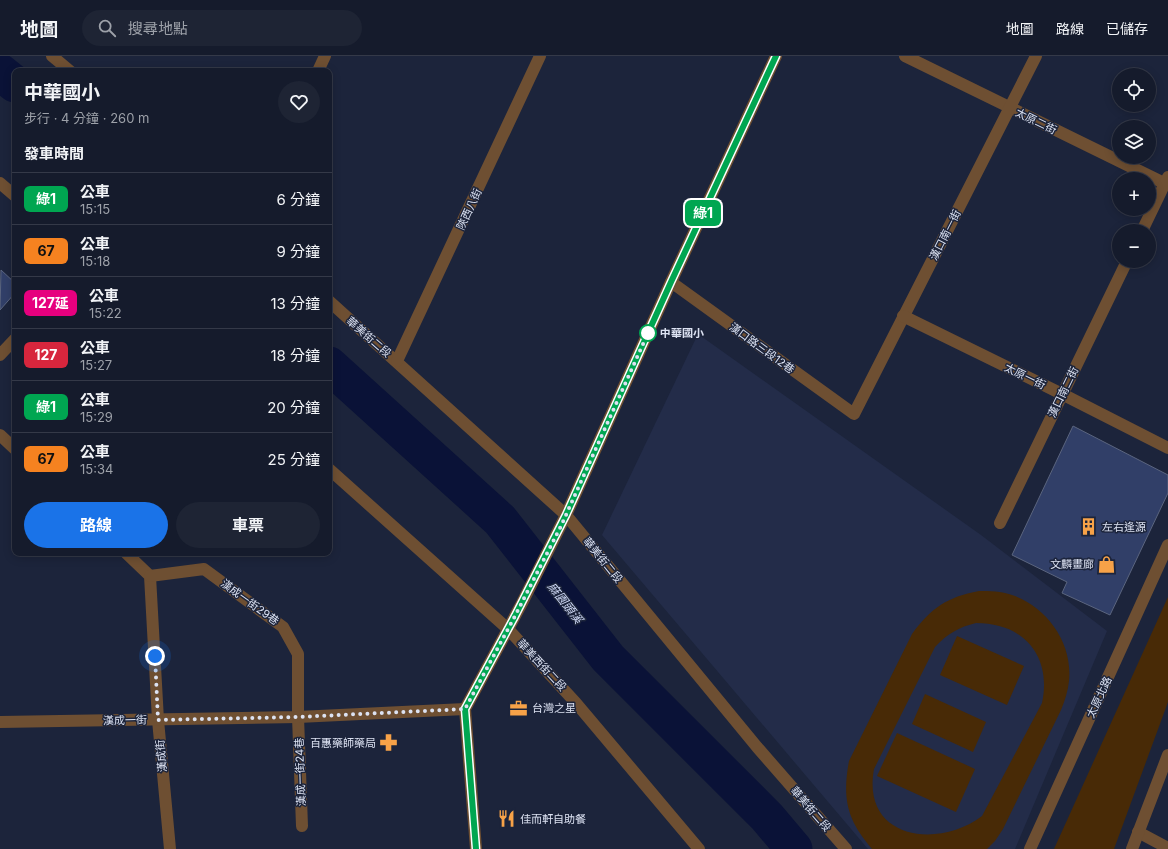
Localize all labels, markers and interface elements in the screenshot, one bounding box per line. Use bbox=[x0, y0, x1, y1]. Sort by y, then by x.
search box bbox=[82, 10, 362, 46]
icon: search bbox=[96, 17, 118, 39]
text: 地圖 bbox=[20, 18, 58, 41]
text: 搜尋地點 bbox=[128, 19, 188, 38]
text: 地圖 bbox=[1006, 20, 1034, 37]
text: 路線 bbox=[1056, 20, 1084, 37]
text: 已儲存 bbox=[1106, 20, 1148, 37]
map controls bbox=[1112, 68, 1156, 268]
button: locate bbox=[1112, 68, 1156, 112]
text: 中華國小 bbox=[24, 81, 100, 104]
button: heart bbox=[278, 81, 320, 123]
street label: 太原二街 bbox=[1013, 105, 1059, 137]
text: 步行 · 4 分鐘 · 260 m bbox=[24, 110, 149, 126]
button: layers bbox=[1112, 120, 1156, 164]
text: 發車時間 bbox=[24, 144, 84, 163]
button: + bbox=[1112, 172, 1156, 216]
text: 公車 bbox=[80, 182, 110, 201]
street label: 陝西八街 bbox=[453, 186, 485, 232]
text: 綠1 bbox=[36, 190, 56, 207]
text: 6 分鐘 bbox=[276, 190, 320, 209]
line badge: 綠1 bbox=[685, 200, 721, 226]
text: 15:15 bbox=[80, 201, 110, 217]
text: 綠1 bbox=[693, 204, 713, 221]
street label: 漢口南一街 bbox=[926, 207, 964, 263]
button: − bbox=[1112, 224, 1156, 268]
text: 公車 bbox=[80, 234, 110, 253]
text: 67 bbox=[37, 242, 55, 259]
text: 9 分鐘 bbox=[276, 242, 320, 261]
text: 15:18 bbox=[80, 253, 110, 269]
text: 公車 bbox=[89, 286, 119, 305]
text: 127延 bbox=[32, 294, 69, 311]
text: 13 分鐘 bbox=[270, 294, 320, 313]
text: 15:22 bbox=[89, 305, 122, 321]
street label: 華美街二段 bbox=[344, 314, 394, 360]
street label: 漢口路三段12巷 bbox=[727, 320, 797, 376]
marker: 中華國小 bbox=[639, 324, 657, 342]
place label: 中華國小 bbox=[660, 326, 704, 340]
text: 公車 bbox=[80, 338, 110, 357]
text: 127 bbox=[35, 346, 58, 363]
text: 18 分鐘 bbox=[270, 346, 320, 365]
text: 15:27 bbox=[80, 357, 112, 373]
street label: 太原一街 bbox=[1002, 360, 1048, 392]
street label: 漢口南二街 bbox=[1045, 364, 1081, 420]
text: 公車 bbox=[80, 390, 110, 409]
text: 綠1 bbox=[36, 398, 56, 415]
text: 20 分鐘 bbox=[267, 398, 320, 417]
text: 15:29 bbox=[80, 409, 113, 425]
text: 公車 bbox=[80, 442, 110, 461]
text: 67 bbox=[37, 450, 55, 467]
text: 25 分鐘 bbox=[268, 450, 320, 469]
text: 15:34 bbox=[80, 461, 113, 477]
button: 路線 bbox=[24, 502, 168, 548]
button: 車票 bbox=[176, 502, 320, 548]
building icon: 左右逢源 bbox=[1079, 517, 1099, 537]
place label: 左右逢源 bbox=[1102, 520, 1146, 534]
street label: 華美街二段 bbox=[580, 534, 626, 586]
shop icon: 文麟畫廊 bbox=[1097, 554, 1117, 574]
place label: 文麟畫廊 bbox=[1050, 557, 1094, 571]
street label: 漢成一街29巷 bbox=[218, 576, 282, 628]
water label: 麻園頭溪 bbox=[545, 579, 587, 628]
street label: 華美西街二段 bbox=[514, 636, 570, 694]
your location bbox=[145, 646, 165, 666]
street label: 太原北路 bbox=[1083, 674, 1115, 720]
office icon: 台灣之星 bbox=[509, 698, 529, 718]
place label: 台灣之星 bbox=[532, 701, 576, 715]
street label: 漢成一街 bbox=[103, 713, 147, 727]
pharmacy icon: 百惠藥師藥局 bbox=[379, 733, 399, 753]
place label: 百惠藥師藥局 bbox=[310, 736, 376, 750]
street label: 漢成一街24巷 bbox=[292, 737, 308, 807]
street label: 漢成街 bbox=[153, 739, 169, 773]
street label: 華美街二段 bbox=[788, 784, 834, 834]
restaurant icon: 佳而軒自助餐 bbox=[497, 809, 517, 829]
place label: 佳而軒自助餐 bbox=[520, 812, 586, 826]

